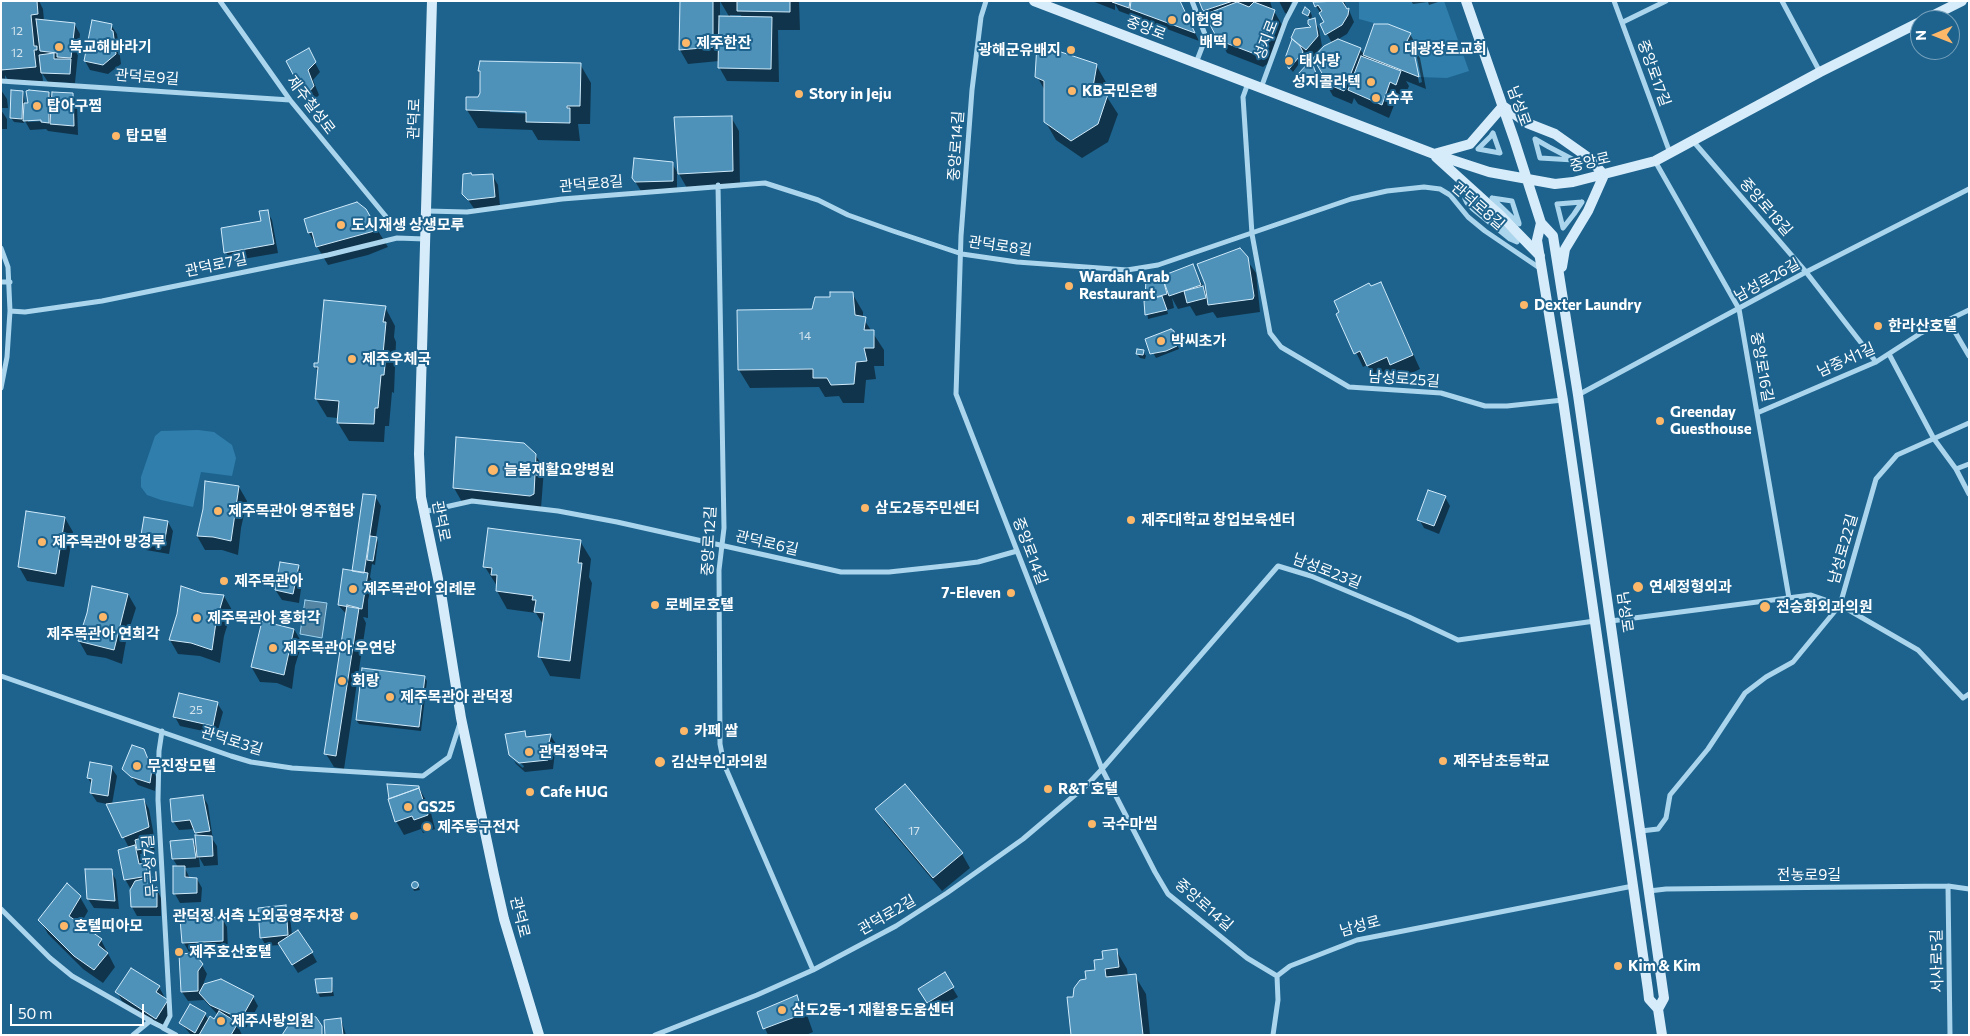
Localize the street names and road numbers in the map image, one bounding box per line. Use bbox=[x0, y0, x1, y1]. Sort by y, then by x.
street label: 중앙로 bbox=[1123, 12, 1169, 44]
street label: 성지로 bbox=[1250, 17, 1282, 63]
street label: 중앙로17길 bbox=[1634, 37, 1674, 109]
street label: 관덕로9길 bbox=[114, 66, 180, 88]
street label: 제주칠성로 bbox=[283, 72, 339, 138]
street label: 남성로 bbox=[1503, 83, 1535, 129]
street label: 관덕로 bbox=[404, 98, 424, 140]
street label: 중앙로14길 bbox=[945, 110, 967, 182]
street label: 중앙로 bbox=[1568, 149, 1612, 175]
street label: 관덕로8길 bbox=[558, 172, 624, 196]
street label: 중앙로18길 bbox=[1736, 174, 1796, 240]
street label: 관덕로8길 bbox=[1448, 178, 1508, 234]
street label: 관덕로8길 bbox=[967, 233, 1033, 259]
street label: 관덕로7길 bbox=[183, 250, 249, 280]
street label: 남성로26길 bbox=[1731, 255, 1803, 305]
street label: 중앙로16길 bbox=[1747, 331, 1777, 403]
street label: 남중서1길 bbox=[1814, 339, 1878, 381]
street label: 남성로25길 bbox=[1367, 368, 1441, 390]
street label: 관덕로 bbox=[428, 499, 454, 543]
street label: 중앙로12길 bbox=[698, 506, 720, 576]
street label: 남성로22길 bbox=[1824, 512, 1862, 586]
street label: 중앙로14길 bbox=[1009, 515, 1051, 587]
street label: 관덕로6길 bbox=[734, 527, 800, 559]
street label: 남성로23길 bbox=[1290, 550, 1364, 592]
street label: 남성로 bbox=[1613, 590, 1637, 634]
street label: 관덕로3길 bbox=[199, 723, 265, 759]
street label: 무근성7길 bbox=[139, 834, 161, 898]
street label: 전농로9길 bbox=[1777, 866, 1841, 884]
street label: 중앙로14길 bbox=[1171, 875, 1237, 935]
street label: 관덕로2길 bbox=[855, 891, 919, 939]
street label: 관덕로 bbox=[506, 895, 534, 939]
street label: 남성로 bbox=[1338, 912, 1382, 940]
street label: 서사로5길 bbox=[1927, 929, 1947, 993]

